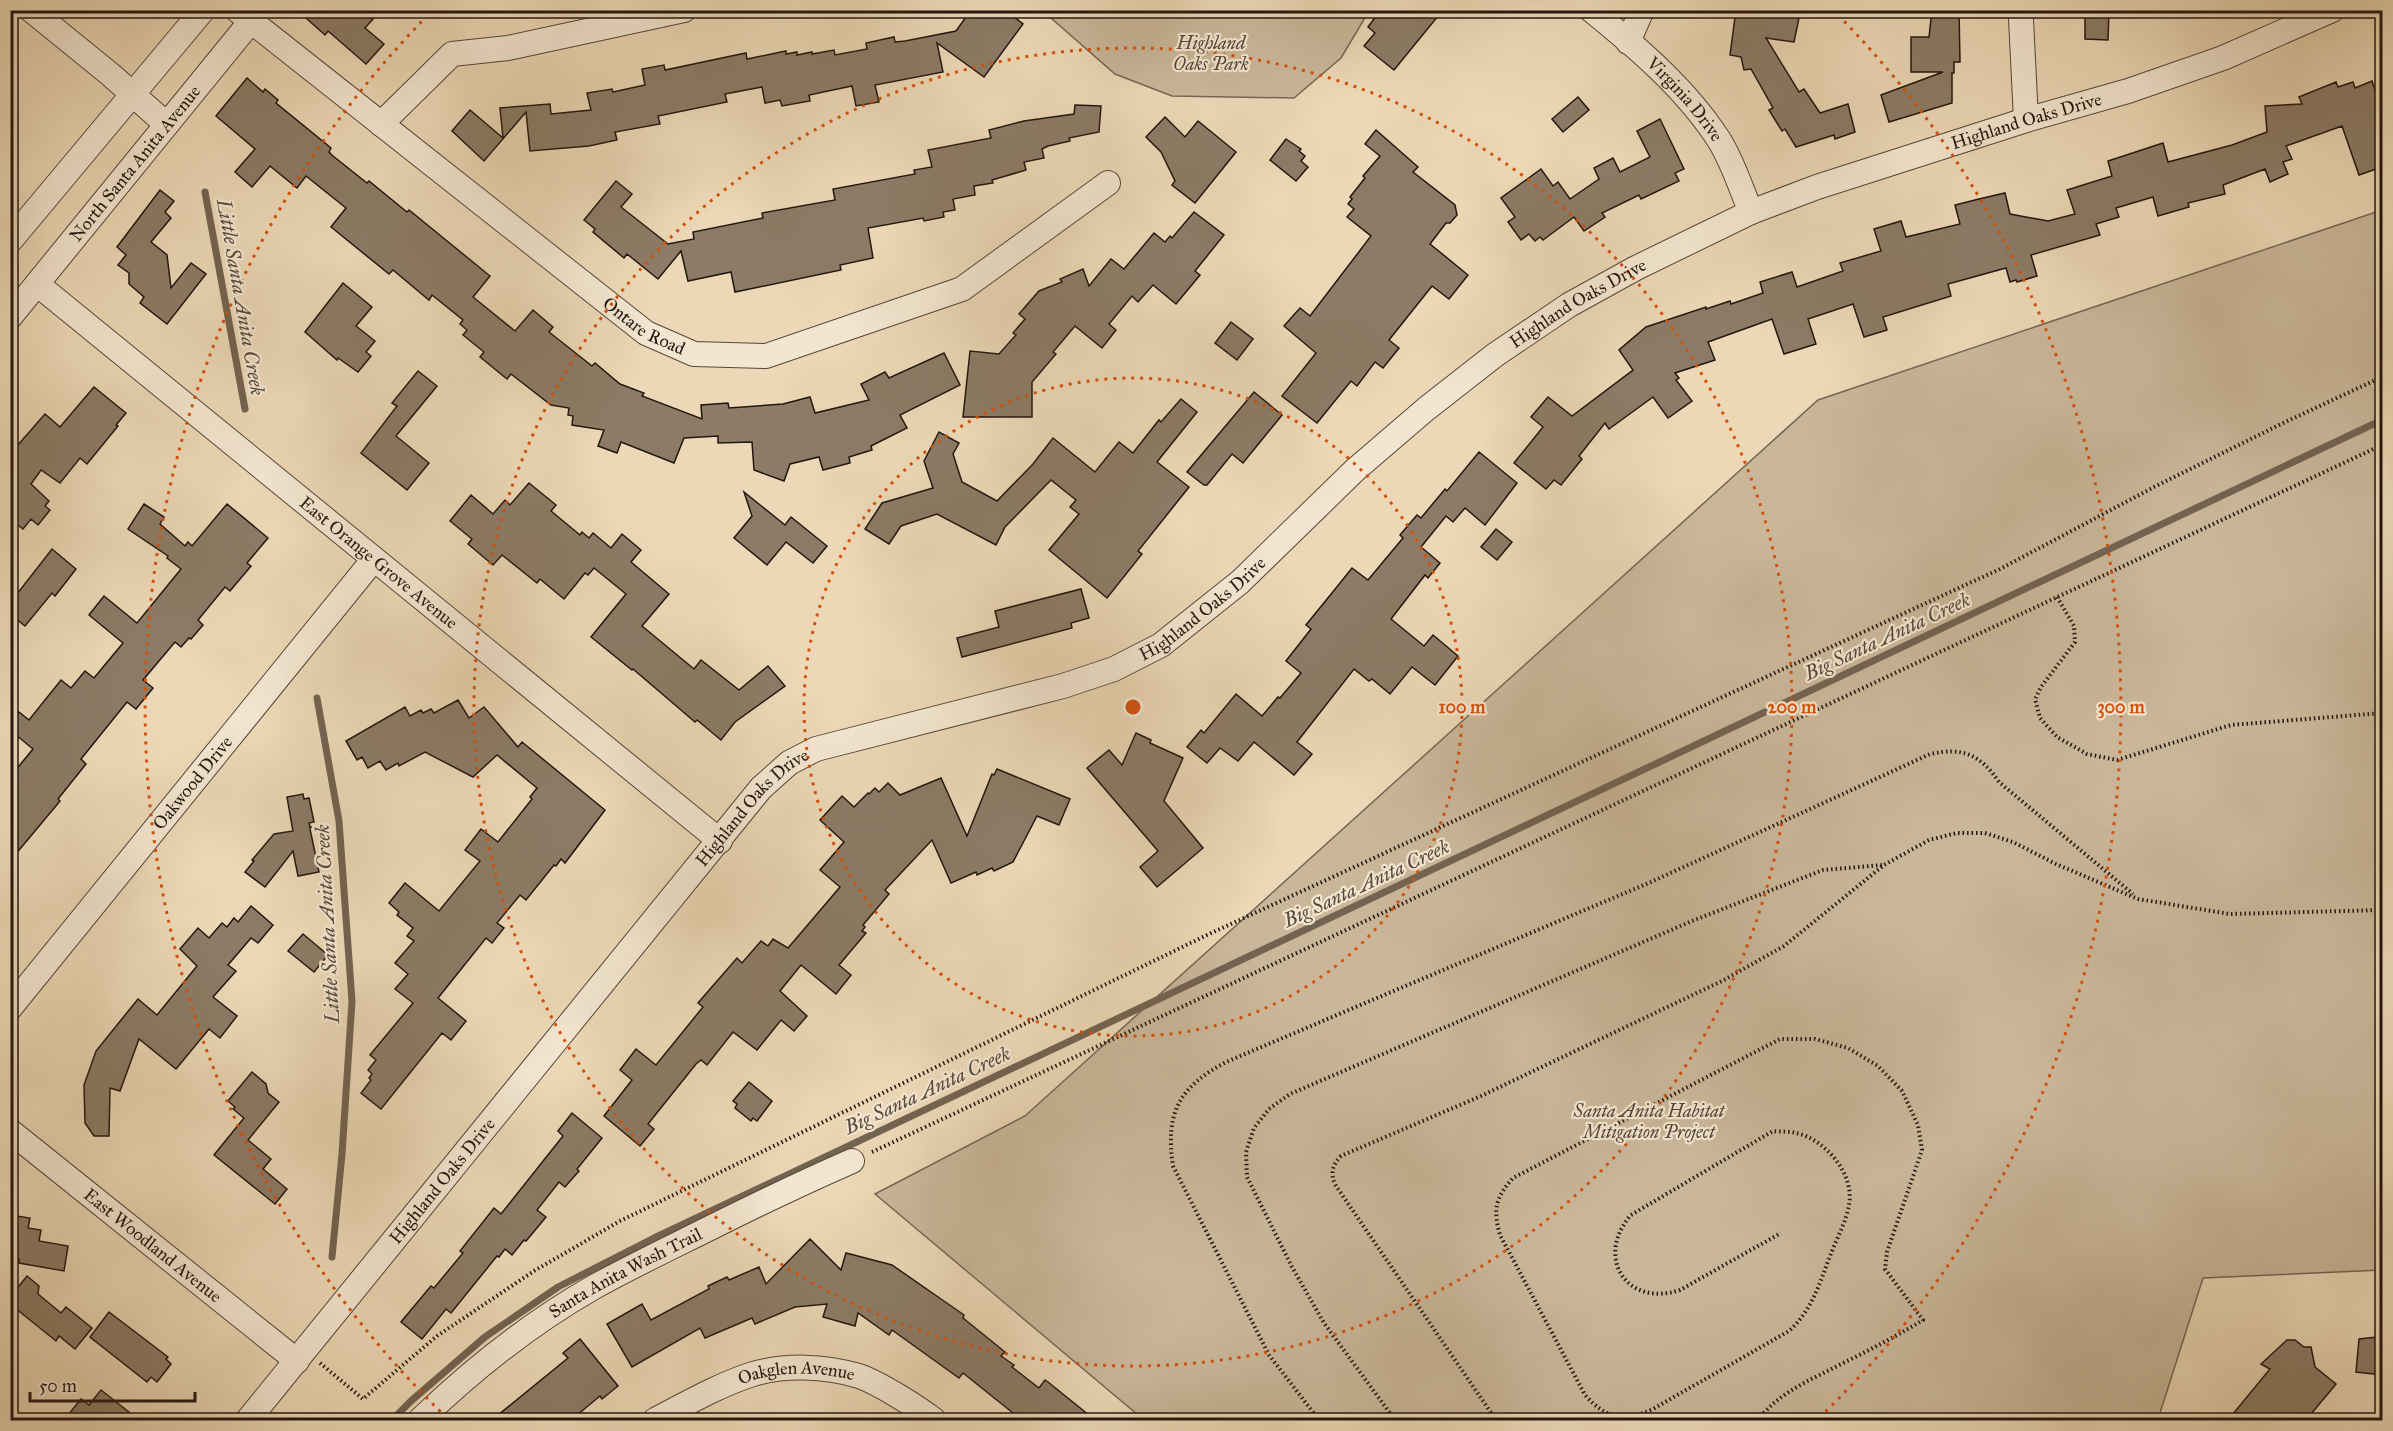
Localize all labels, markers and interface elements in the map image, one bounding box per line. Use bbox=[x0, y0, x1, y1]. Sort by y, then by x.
park label: Highland Oaks Park bbox=[1173, 32, 1249, 75]
street label: Virginia Drive bbox=[1642, 52, 1728, 146]
street label: North Santa Anita Avenue bbox=[65, 81, 205, 246]
street label: Highland Oaks Drive bbox=[1948, 88, 2104, 154]
water label: Little Santa Anita Creek bbox=[212, 196, 270, 397]
street label: Highland Oaks Drive bbox=[1505, 254, 1650, 353]
street label: Ontare Road bbox=[598, 292, 689, 360]
street label: East Orange Grove Avenue bbox=[295, 492, 462, 634]
street label: Highland Oaks Drive bbox=[1135, 552, 1270, 665]
water label: Big Santa Anita Creek bbox=[1799, 587, 1974, 685]
text: 100 m bbox=[1439, 696, 1486, 718]
text: 200 m bbox=[1768, 696, 1817, 718]
text: 300 m bbox=[2097, 696, 2145, 719]
centre of rings bbox=[1123, 697, 1143, 717]
street label: Oakwood Drive bbox=[148, 731, 237, 834]
street label: Highland Oaks Drive bbox=[691, 744, 812, 871]
water label: Little Santa Anita Creek bbox=[310, 824, 344, 1025]
water label: Big Santa Anita Creek bbox=[1278, 834, 1453, 932]
water label: Big Santa Anita Creek bbox=[839, 1041, 1014, 1139]
park label: Santa Anita Habitat Mitigation Project bbox=[1573, 1100, 1726, 1143]
street label: Highland Oaks Drive bbox=[384, 1113, 500, 1248]
street label: East Woodland Avenue bbox=[79, 1184, 226, 1307]
street label: Santa Anita Wash Trail bbox=[545, 1223, 706, 1323]
street label: Oakglen Avenue bbox=[735, 1356, 857, 1389]
scale bar bbox=[30, 1365, 195, 1403]
text: 50 m bbox=[39, 1375, 77, 1397]

